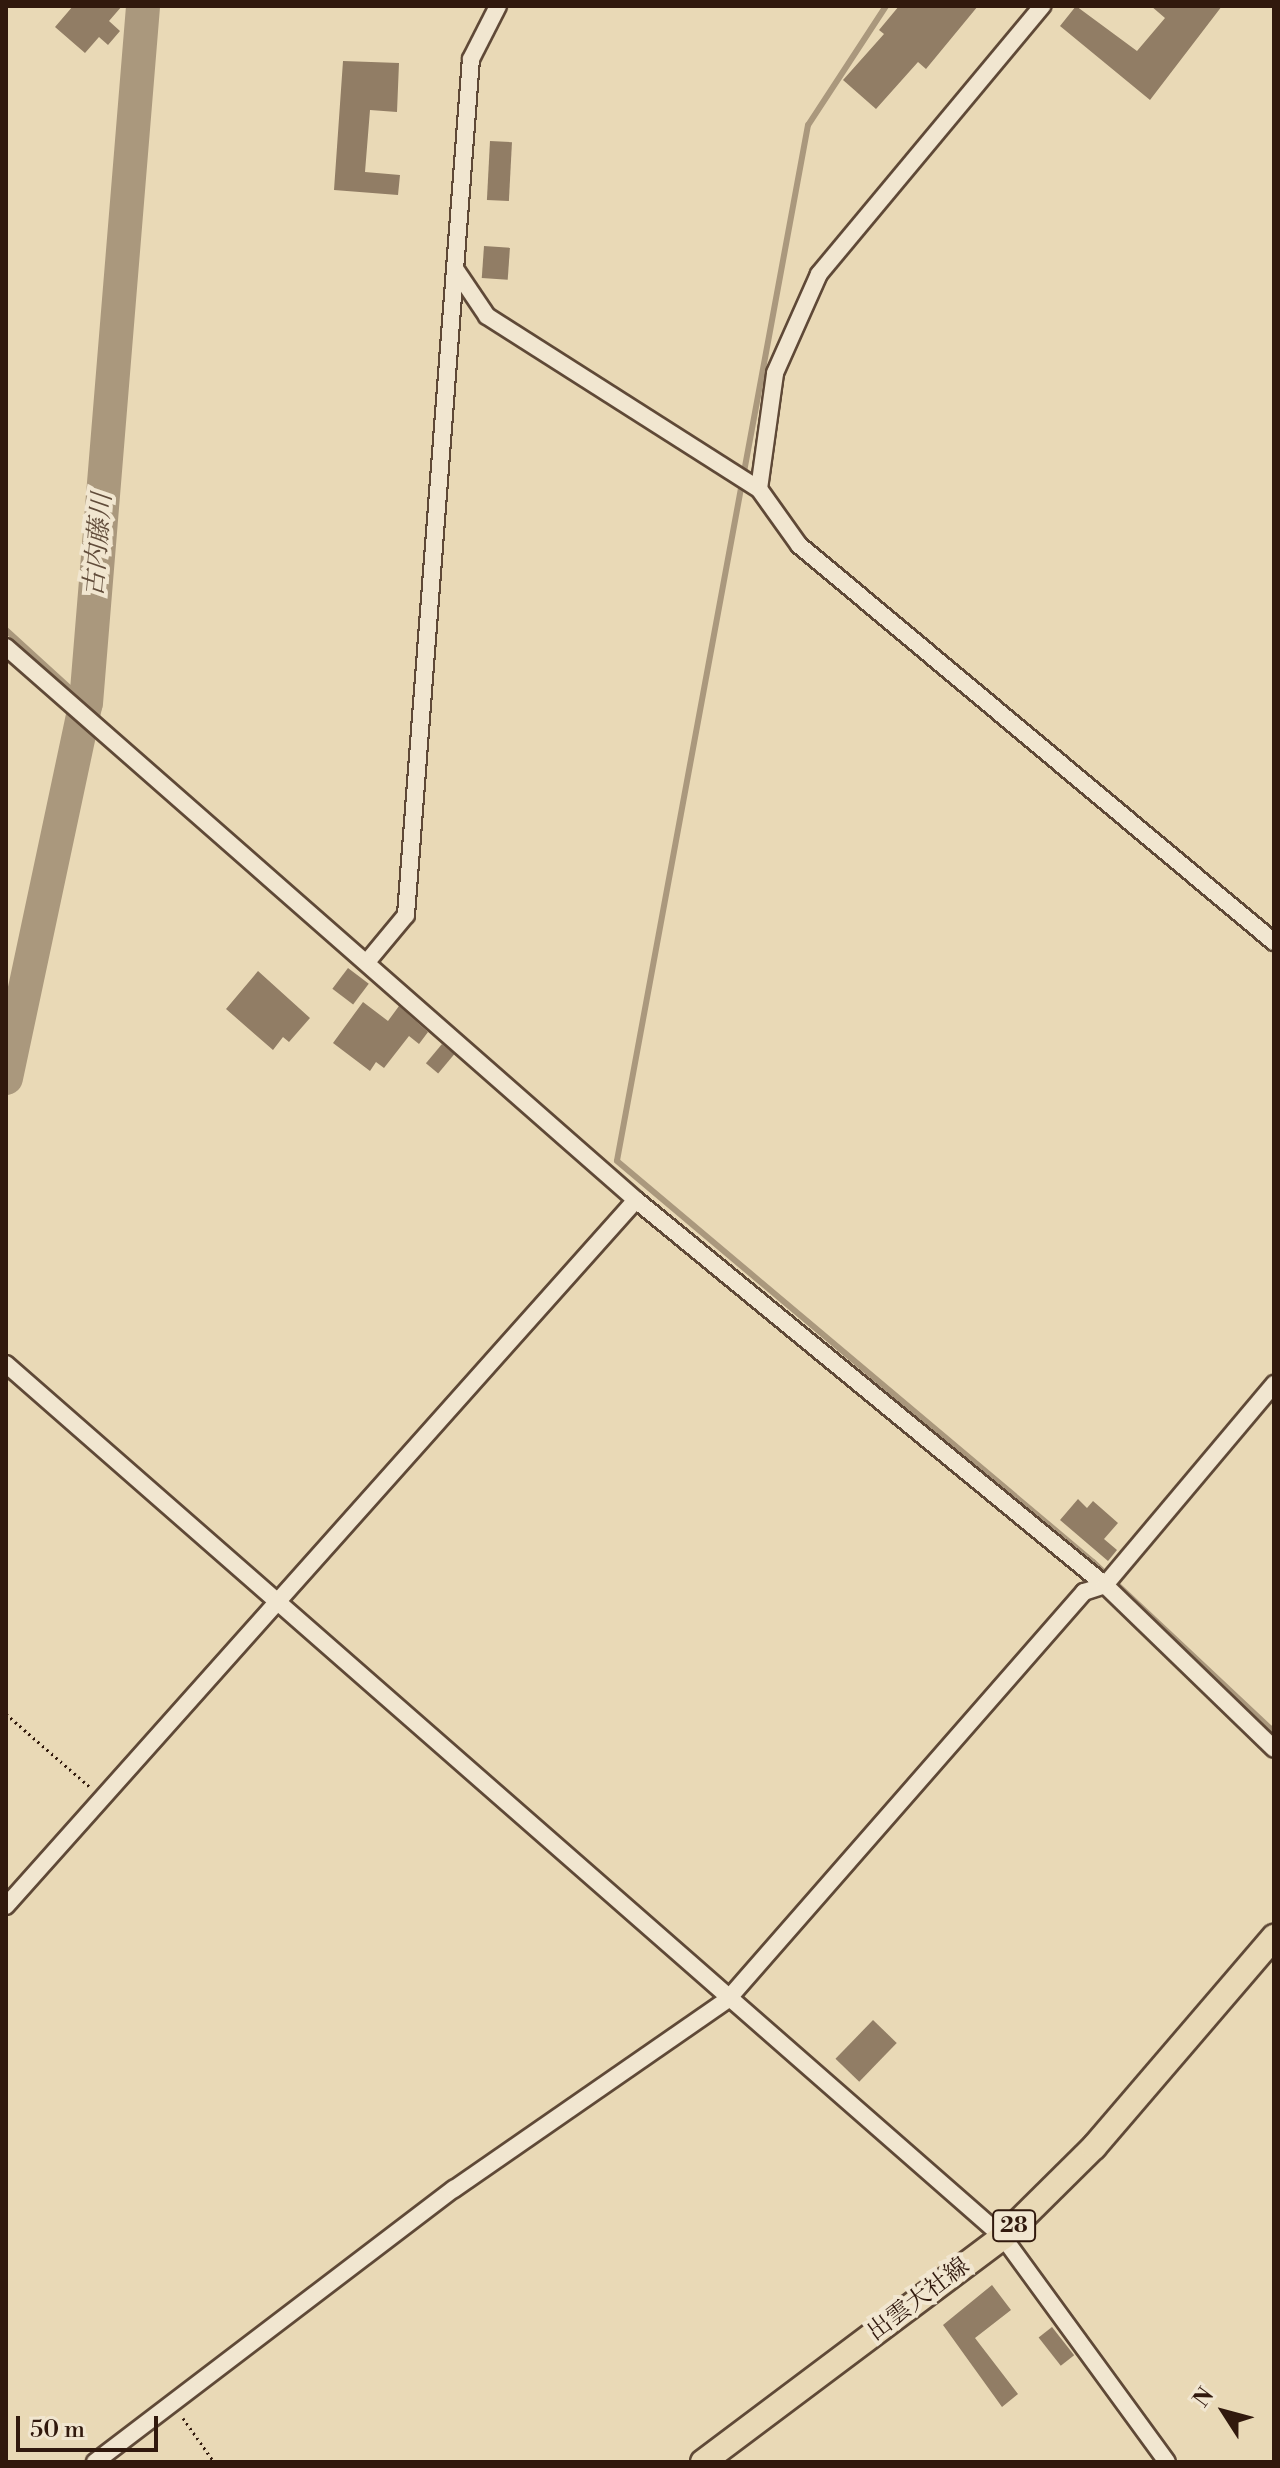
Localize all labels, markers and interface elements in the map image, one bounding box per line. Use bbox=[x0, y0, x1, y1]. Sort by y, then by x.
water label: 古内藤川 bbox=[79, 492, 119, 598]
road number: 28 bbox=[992, 2208, 1036, 2244]
street label: 出雲大社線 bbox=[862, 2252, 976, 2348]
north arrow bbox=[1184, 2372, 1264, 2452]
text: N bbox=[1188, 2383, 1220, 2413]
scale bar bbox=[20, 2400, 162, 2450]
text: 50 m bbox=[30, 2415, 85, 2445]

